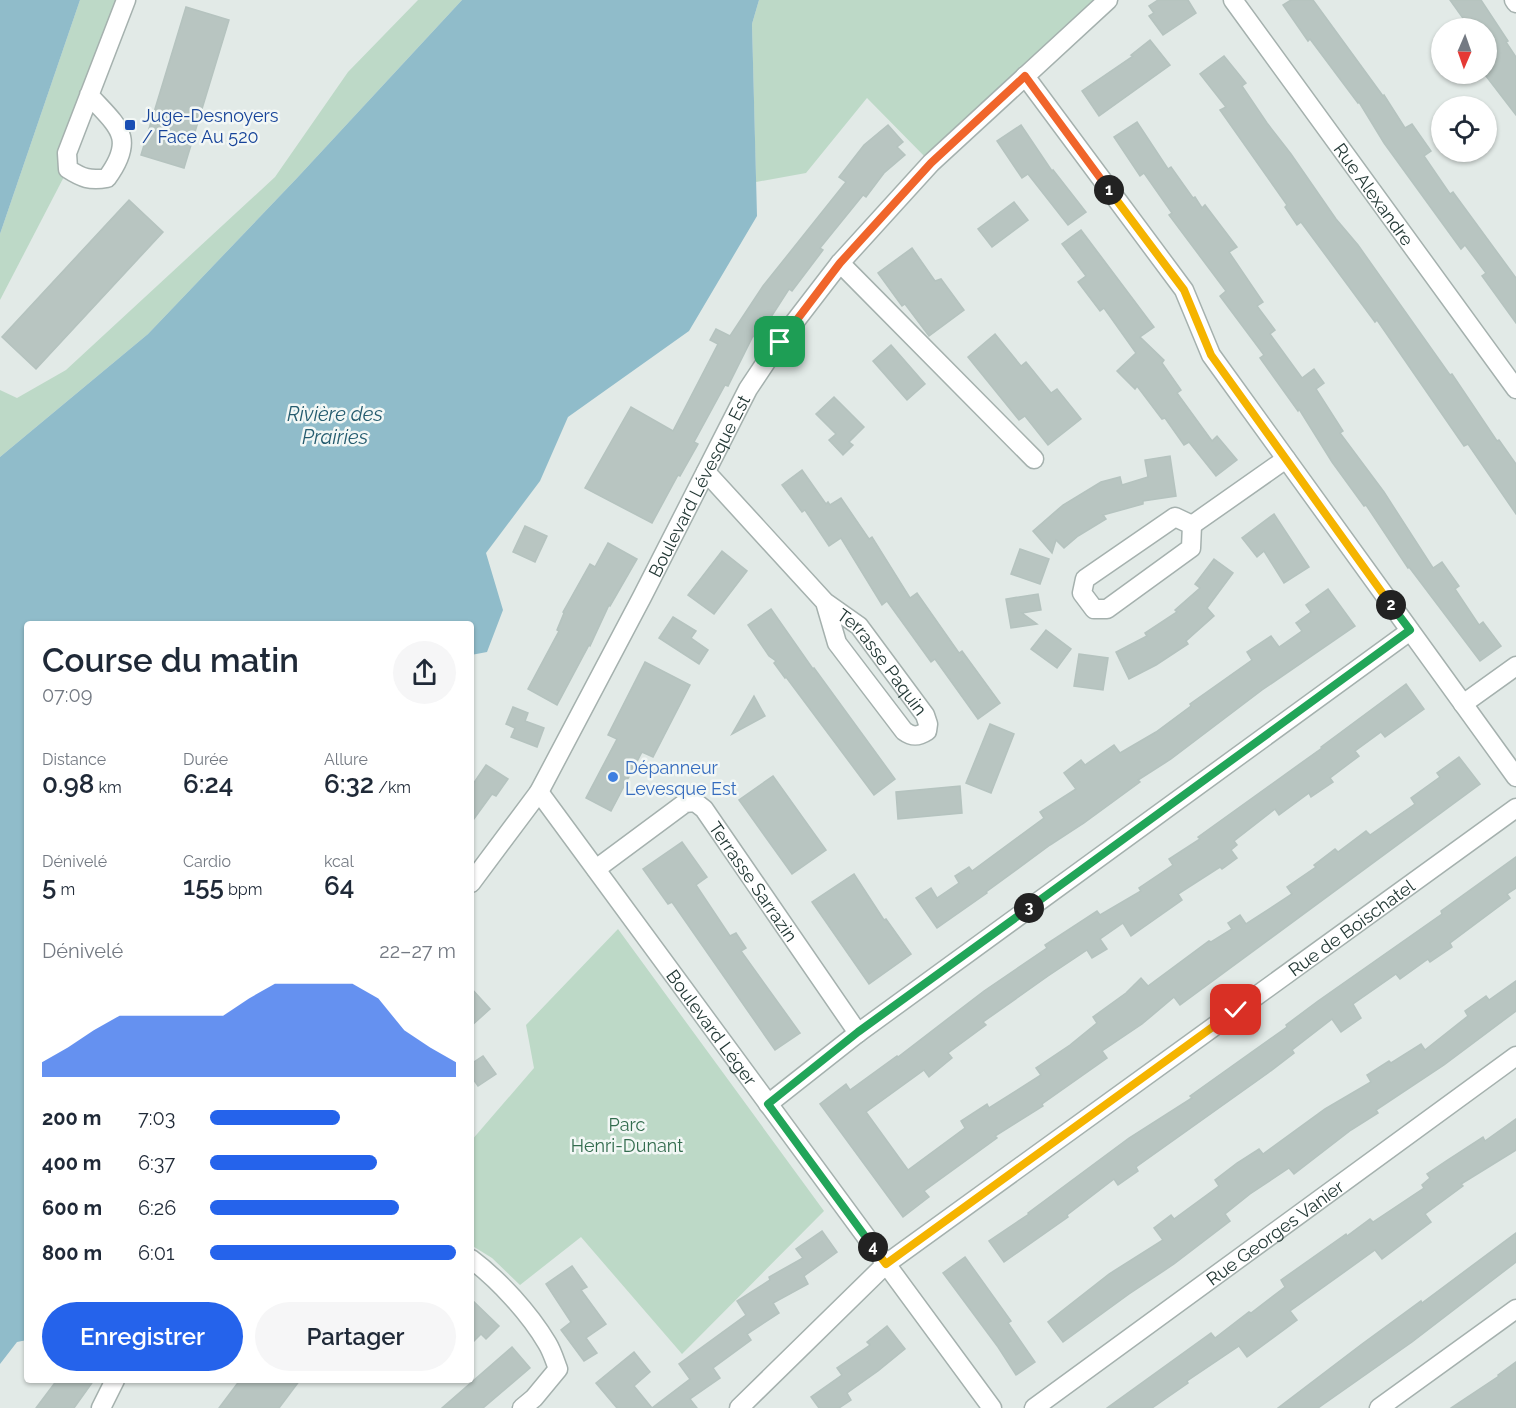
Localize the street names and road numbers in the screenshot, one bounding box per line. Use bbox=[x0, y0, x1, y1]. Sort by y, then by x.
street label: Rue Alexandre bbox=[1330, 139, 1419, 250]
street label: Boulevard Lévesque Est bbox=[644, 391, 754, 580]
street label: Terrasse Paquin bbox=[834, 604, 932, 719]
street label: Terrasse Sarrazin bbox=[705, 817, 802, 945]
street label: Rue de Boischatel bbox=[1284, 875, 1418, 980]
street label: Boulevard Léger bbox=[662, 965, 762, 1090]
street label: Rue Georges Vanier bbox=[1202, 1175, 1348, 1289]

